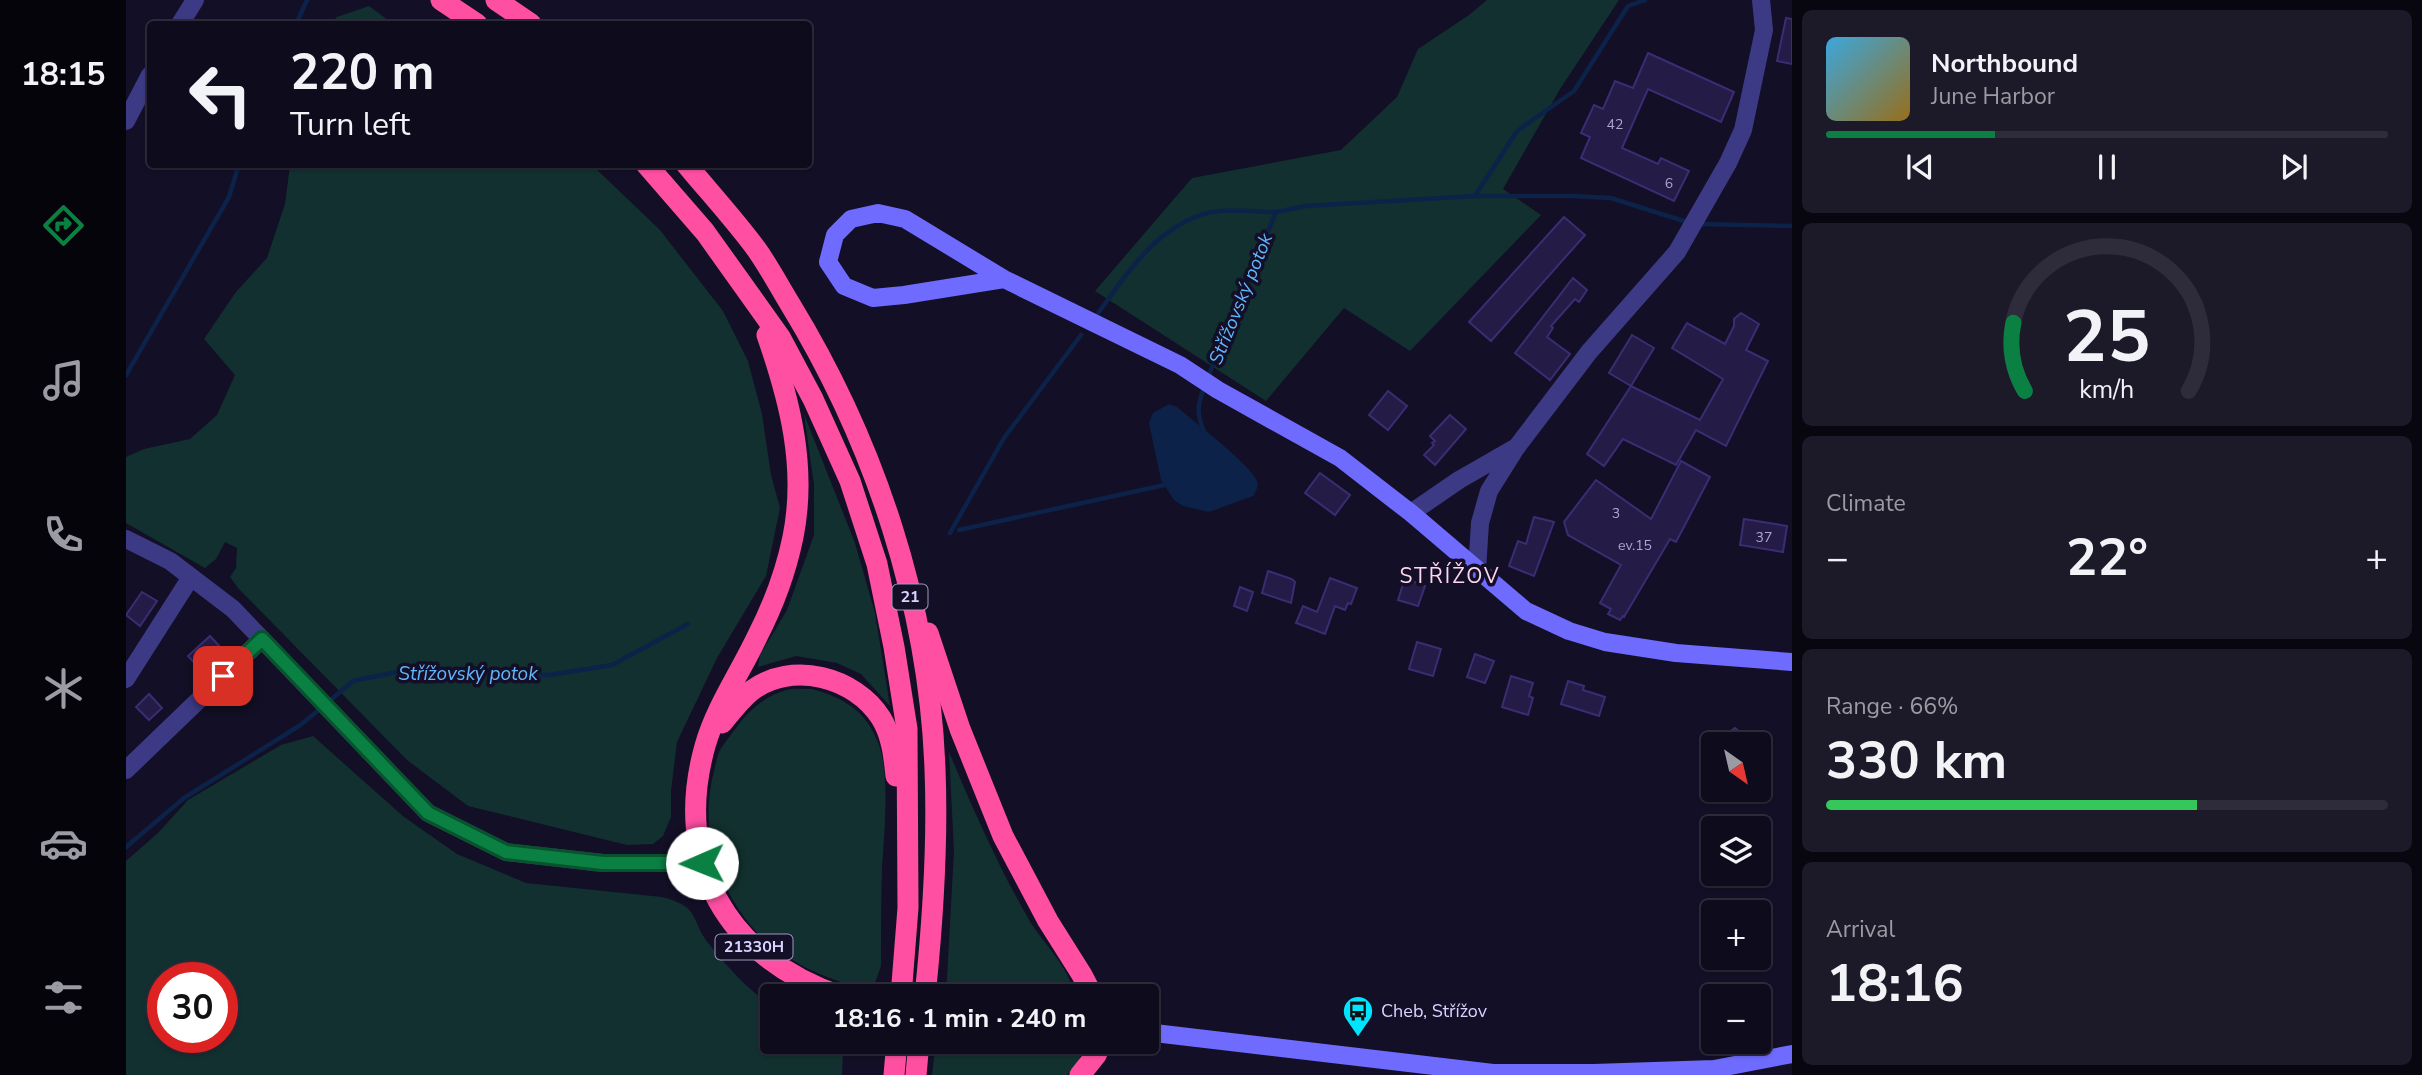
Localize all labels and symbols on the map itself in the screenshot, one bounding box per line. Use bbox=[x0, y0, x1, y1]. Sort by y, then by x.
house number: 42 bbox=[1607, 115, 1623, 134]
house number: 6 bbox=[1665, 174, 1673, 193]
water label: Střížovský potok bbox=[1203, 229, 1279, 368]
house number: 3 bbox=[1612, 504, 1620, 523]
house number: 37 bbox=[1756, 528, 1772, 547]
house number: ev.15 bbox=[1618, 536, 1652, 555]
district label: STŘÍŽOV bbox=[1400, 562, 1500, 590]
road number: 21 bbox=[892, 584, 928, 610]
pin bbox=[193, 646, 253, 706]
water label: Střížovský potok bbox=[398, 661, 538, 687]
north arrow bbox=[1701, 732, 1771, 802]
position arrow bbox=[665, 826, 739, 900]
road number: 21330H bbox=[716, 934, 792, 959]
speed limit sign: 30 bbox=[147, 962, 238, 1053]
bus stop icon: Cheb, Střížov bbox=[1341, 994, 1375, 1038]
place label: Cheb, Střížov bbox=[1381, 999, 1488, 1023]

